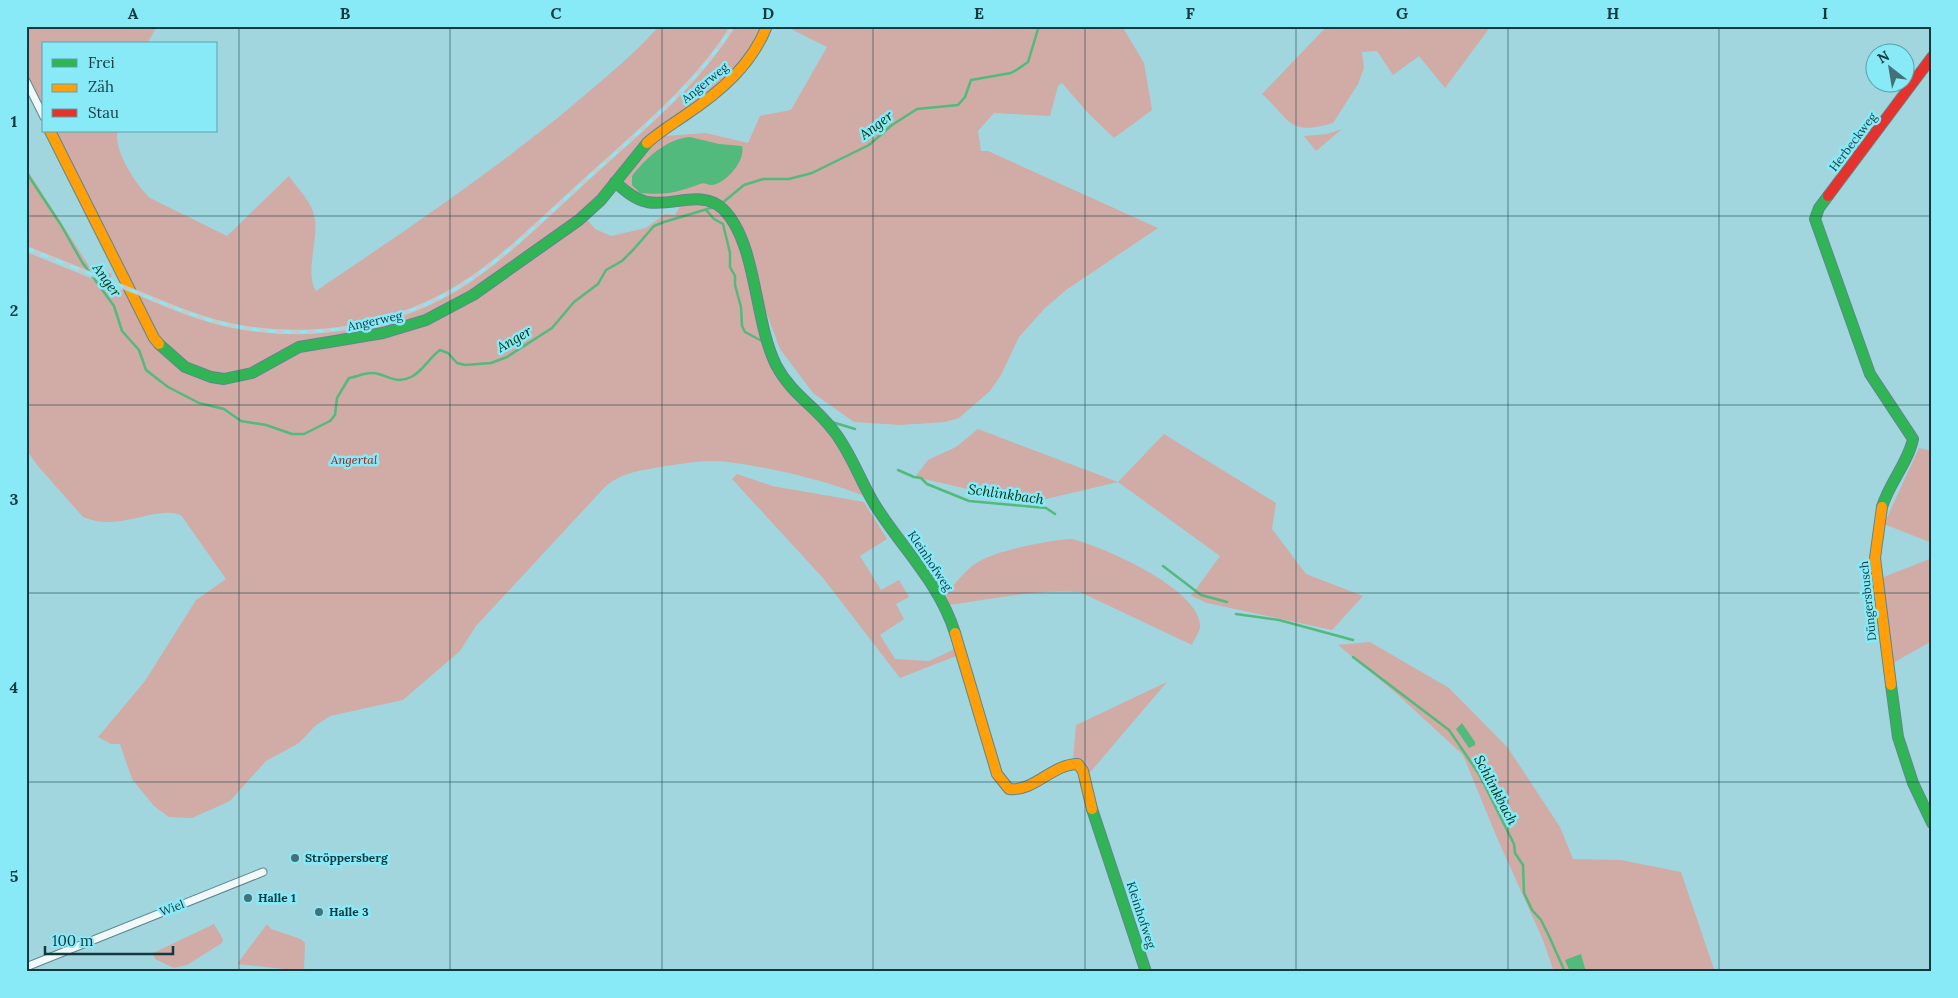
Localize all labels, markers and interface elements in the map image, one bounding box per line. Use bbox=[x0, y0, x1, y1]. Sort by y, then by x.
text: A bbox=[128, 3, 139, 23]
text: B bbox=[340, 3, 351, 23]
text: C bbox=[550, 3, 562, 23]
text: D bbox=[762, 3, 774, 23]
text: E bbox=[974, 3, 984, 23]
text: F bbox=[1185, 3, 1195, 23]
text: G bbox=[1396, 3, 1408, 23]
text: H bbox=[1607, 3, 1620, 23]
text: I bbox=[1822, 3, 1828, 23]
legend bbox=[42, 42, 218, 132]
north arrow bbox=[1866, 42, 1916, 92]
text: N bbox=[1874, 46, 1893, 67]
text: Frei bbox=[88, 53, 115, 72]
street label: Angerweg bbox=[678, 59, 731, 107]
text: Zäh bbox=[88, 77, 114, 96]
text: Stau bbox=[88, 103, 119, 122]
water label: Anger bbox=[855, 106, 897, 144]
street label: Herbeckweg bbox=[1826, 109, 1880, 174]
text: 1 bbox=[11, 111, 17, 131]
water label: Anger bbox=[88, 259, 126, 301]
text: 2 bbox=[10, 300, 18, 320]
street label: Angerweg bbox=[345, 307, 404, 334]
water label: Anger bbox=[492, 321, 535, 357]
park label: Angertal bbox=[330, 452, 378, 467]
water label: Schlinkbach bbox=[967, 480, 1045, 508]
text: 3 bbox=[10, 489, 19, 509]
street label: Kleinhofweg bbox=[905, 528, 956, 594]
street label: Düngersbusch bbox=[1856, 560, 1879, 642]
text: 4 bbox=[10, 677, 19, 697]
water label: Schlinkbach bbox=[1470, 752, 1522, 828]
place label: Ströppersberg bbox=[305, 850, 389, 865]
marker: Ströppersberg bbox=[289, 852, 301, 864]
text: 5 bbox=[10, 866, 19, 886]
street label: Kleinhofweg bbox=[1124, 879, 1159, 951]
place label: Halle 1 bbox=[258, 890, 296, 905]
marker: Halle 1 bbox=[242, 892, 254, 904]
street label: Wiel bbox=[158, 896, 186, 919]
place label: Halle 3 bbox=[329, 904, 369, 919]
marker: Halle 3 bbox=[313, 906, 325, 918]
scale bar bbox=[45, 923, 172, 955]
text: 100 m bbox=[52, 931, 93, 950]

